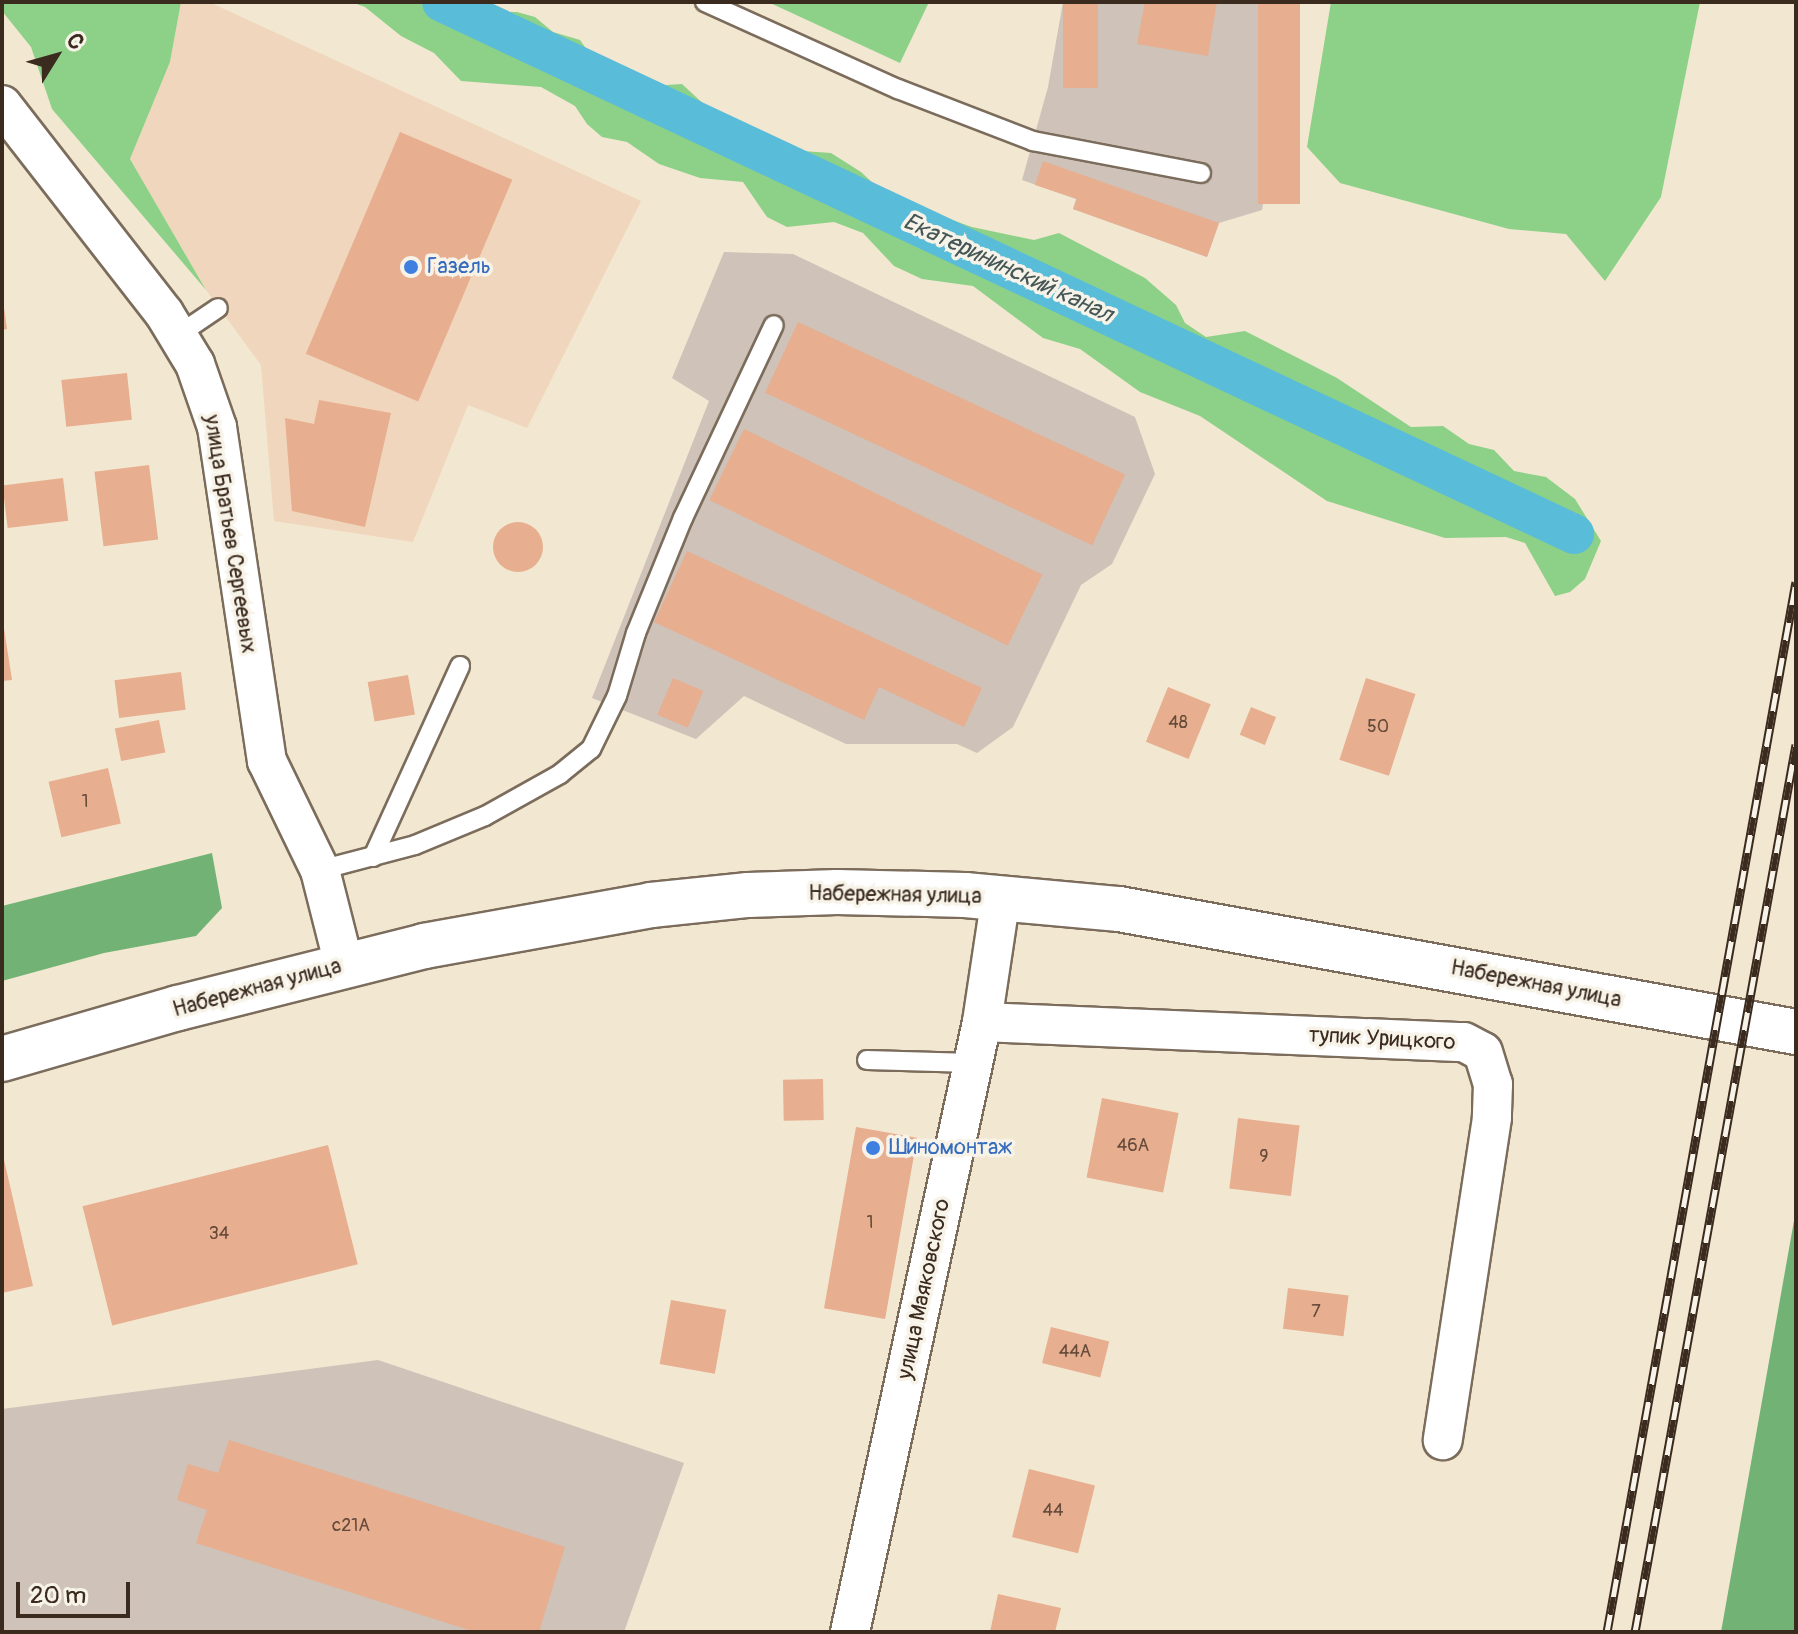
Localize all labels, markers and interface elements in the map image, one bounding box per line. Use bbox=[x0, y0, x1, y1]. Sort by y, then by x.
north arrow bbox=[16, 16, 96, 96]
text: С bbox=[60, 28, 90, 55]
water label: Екатерининский канал bbox=[899, 207, 1117, 329]
place label: Газель bbox=[427, 254, 491, 280]
marker: Газель bbox=[402, 258, 420, 276]
street label: улица Братьев Сергеевых bbox=[198, 413, 262, 655]
house number: 48 bbox=[1168, 712, 1188, 734]
house number: 50 bbox=[1367, 716, 1389, 738]
house number: 1 bbox=[81, 791, 89, 813]
street label: Набережная улица bbox=[808, 880, 982, 910]
street label: Набережная улица bbox=[170, 953, 344, 1023]
street label: Набережная улица bbox=[1448, 955, 1624, 1013]
street label: тупик Урицкого bbox=[1308, 1022, 1456, 1056]
place label: Шиномонтаж bbox=[889, 1135, 1012, 1161]
house number: 46А bbox=[1117, 1135, 1149, 1157]
marker: Шиномонтаж bbox=[864, 1139, 882, 1157]
house number: 9 bbox=[1259, 1146, 1269, 1168]
street label: улица Маяковского bbox=[892, 1196, 956, 1382]
house number: 1 bbox=[866, 1212, 874, 1234]
house number: 34 bbox=[209, 1223, 229, 1245]
house number: 7 bbox=[1311, 1301, 1321, 1323]
house number: 44А bbox=[1059, 1341, 1091, 1363]
house number: 44 bbox=[1043, 1500, 1063, 1522]
house number: с21А bbox=[332, 1515, 370, 1537]
scale bar bbox=[20, 1566, 134, 1616]
text: 20 m bbox=[30, 1581, 86, 1610]

